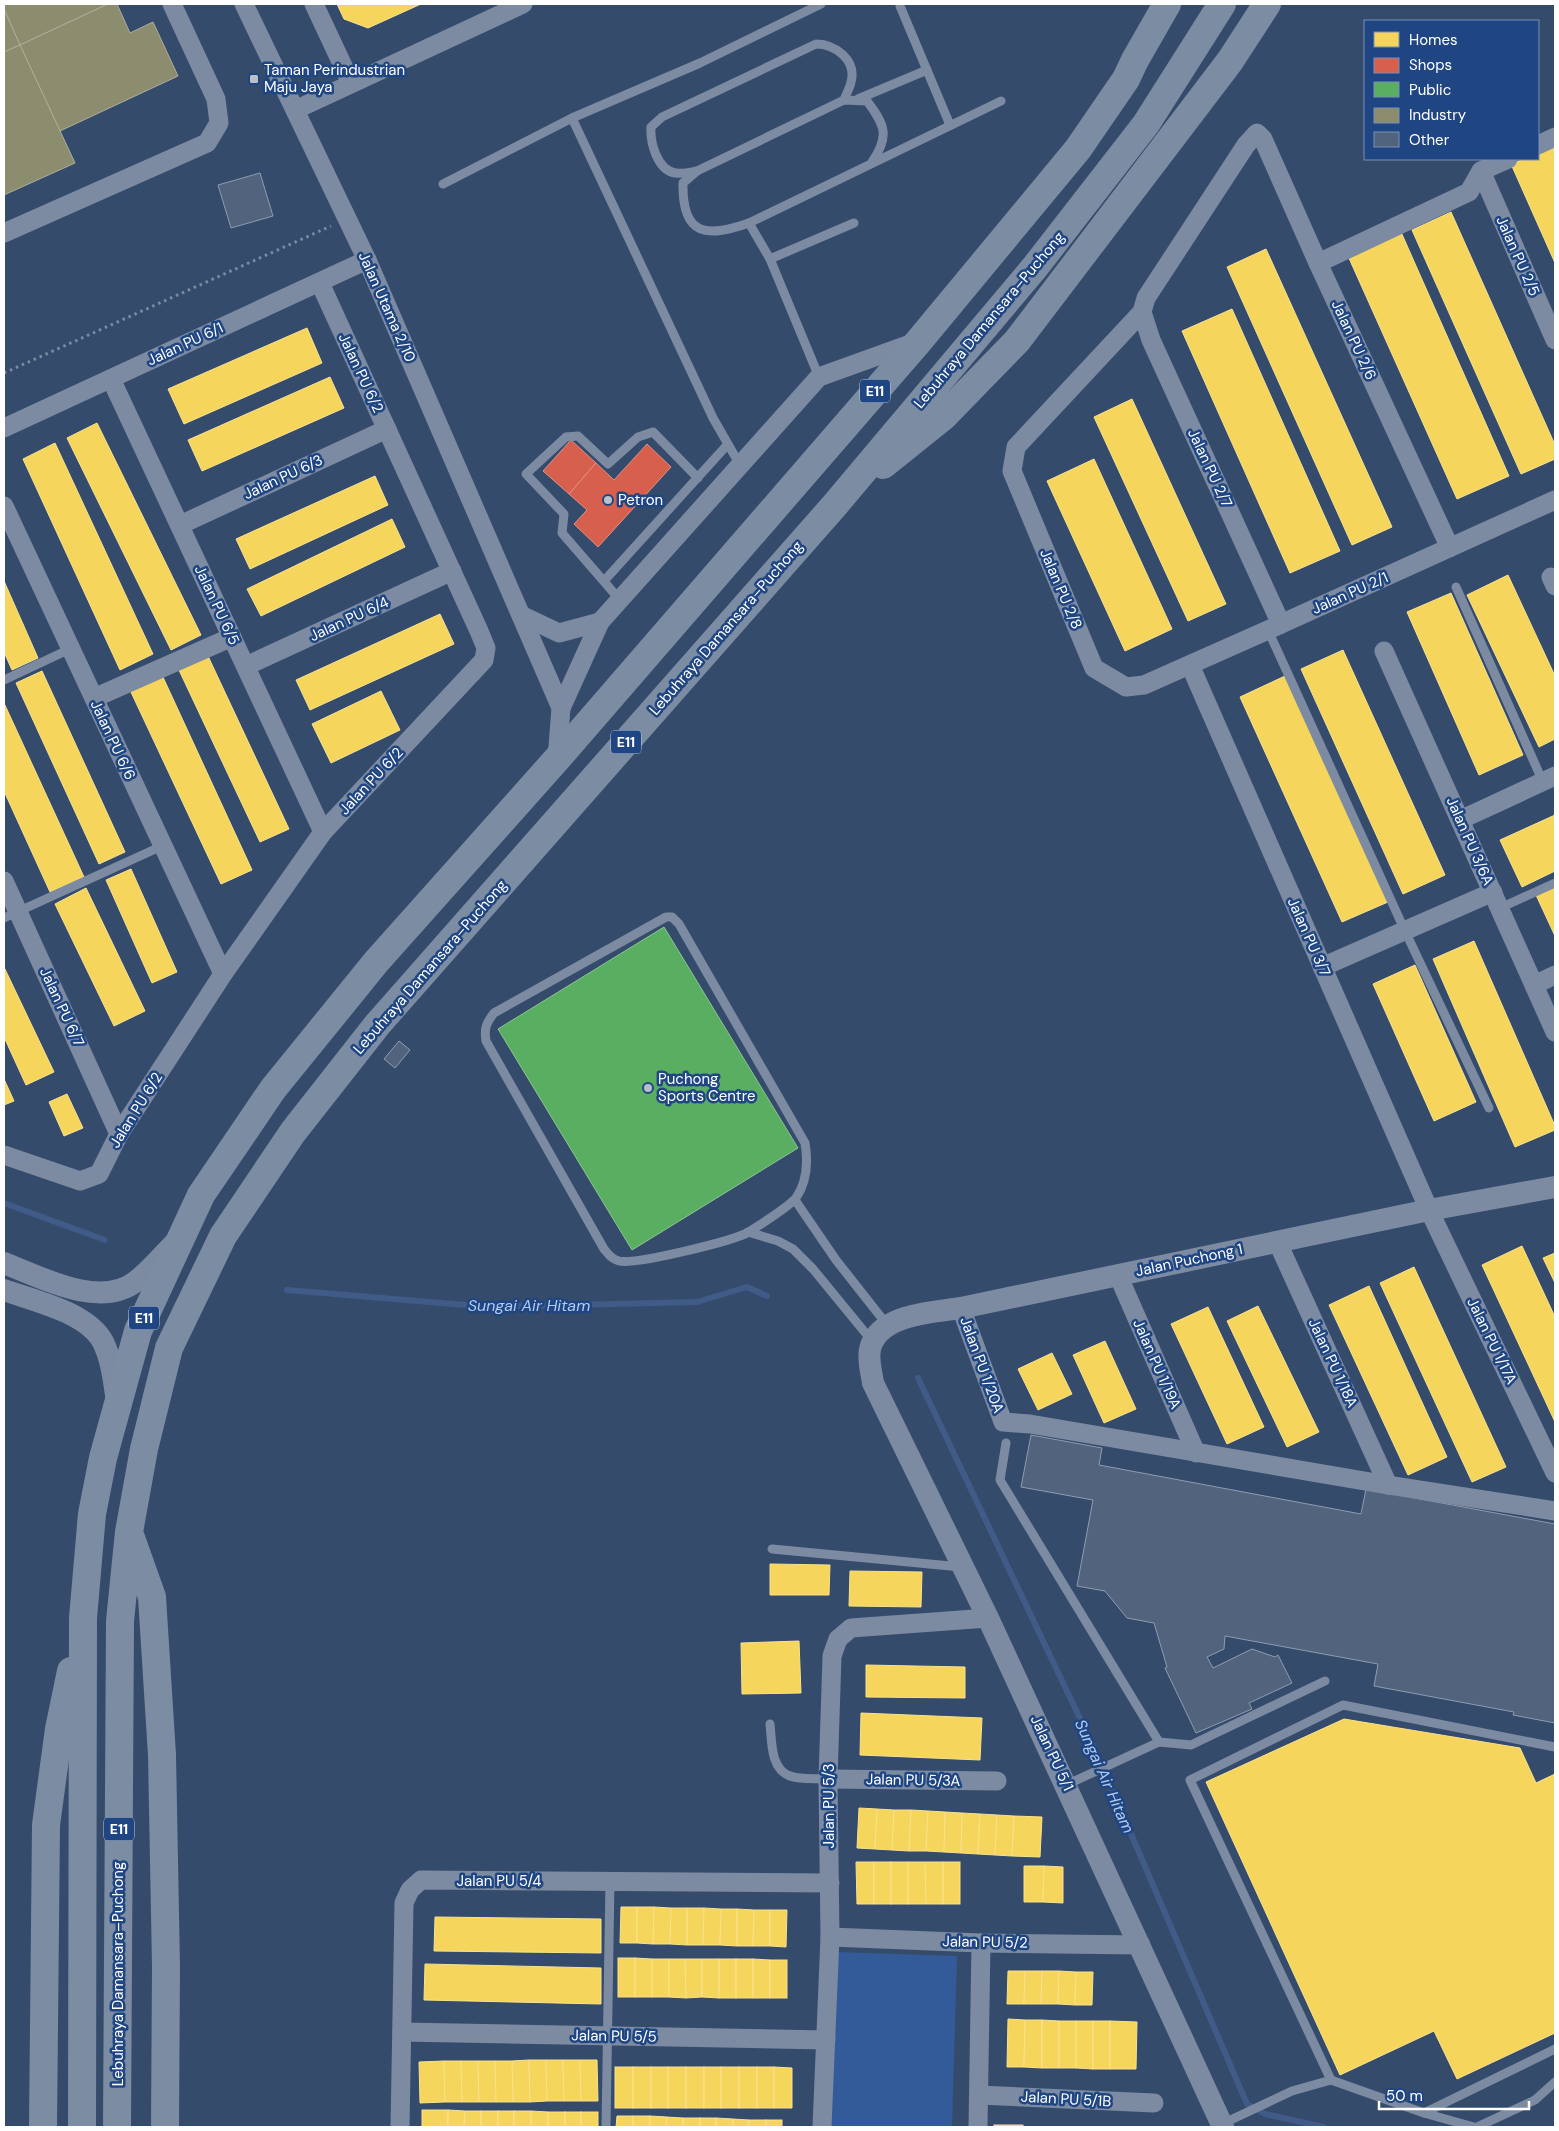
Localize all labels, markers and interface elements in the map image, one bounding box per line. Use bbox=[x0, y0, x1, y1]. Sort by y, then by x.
legend bbox=[1364, 20, 1539, 160]
text: Homes bbox=[1409, 30, 1458, 50]
text: Shops bbox=[1409, 55, 1452, 75]
place label: Taman Perindustrian Maju Jaya bbox=[264, 60, 405, 97]
marker: Taman Perindustrian Maju Jaya bbox=[248, 73, 260, 85]
text: Public bbox=[1409, 80, 1451, 100]
text: Industry bbox=[1409, 105, 1467, 125]
text: Other bbox=[1409, 130, 1450, 150]
street label: Jalan PU 2/5 bbox=[1491, 213, 1545, 299]
street label: Lebuhraya Damansara–Puchong bbox=[909, 228, 1069, 412]
street label: Jalan Utama 2/10 bbox=[354, 249, 420, 365]
street label: Jalan PU 2/6 bbox=[1327, 297, 1381, 383]
street label: Jalan PU 6/1 bbox=[144, 318, 226, 370]
street label: Jalan PU 6/2 bbox=[334, 330, 388, 416]
road number: E11 bbox=[860, 380, 890, 402]
street label: Jalan PU 2/7 bbox=[1183, 425, 1237, 511]
street label: Jalan PU 6/3 bbox=[240, 450, 326, 504]
place label: Petron bbox=[618, 490, 663, 510]
marker: Petron bbox=[602, 494, 614, 506]
street label: Lebuhraya Damansara–Puchong bbox=[645, 537, 807, 719]
street label: Jalan PU 2/8 bbox=[1035, 546, 1087, 632]
street label: Jalan PU 6/5 bbox=[190, 562, 244, 648]
street label: Jalan PU 2/1 bbox=[1309, 567, 1391, 619]
street label: Jalan PU 6/4 bbox=[306, 592, 392, 646]
street label: Jalan PU 6/6 bbox=[86, 697, 140, 783]
road number: E11 bbox=[611, 730, 641, 754]
street label: Jalan PU 6/2 bbox=[334, 743, 408, 819]
street label: Jalan PU 3/6A bbox=[1442, 794, 1498, 888]
street label: Lebuhraya Damansara–Puchong bbox=[349, 876, 511, 1058]
street label: Jalan PU 3/7 bbox=[1283, 894, 1335, 980]
street label: Jalan PU 6/7 bbox=[35, 964, 89, 1050]
street label: Jalan PU 6/2 bbox=[105, 1068, 167, 1152]
place label: Puchong Sports Centre bbox=[658, 1069, 756, 1106]
marker: Puchong Sports Centre bbox=[642, 1082, 654, 1094]
street label: Jalan Puchong 1 bbox=[1134, 1239, 1244, 1281]
street label: Jalan PU 1/17A bbox=[1462, 1294, 1522, 1388]
water label: Sungai Air Hitam bbox=[468, 1295, 590, 1316]
road number: E11 bbox=[129, 1306, 159, 1330]
street label: Jalan PU 1/20A bbox=[955, 1314, 1009, 1416]
street label: Jalan PU 1/18A bbox=[1304, 1315, 1362, 1411]
street label: Jalan PU 1/19A bbox=[1128, 1316, 1186, 1412]
street label: Jalan PU 5/1 bbox=[1026, 1712, 1078, 1794]
water label: Sungai Air Hitam bbox=[1070, 1716, 1139, 1836]
street label: Jalan PU 5/3 bbox=[819, 1763, 839, 1849]
street label: Jalan PU 5/3A bbox=[866, 1769, 960, 1791]
road number: E11 bbox=[104, 1818, 134, 1840]
street label: Lebuhraya Damansara–Puchong bbox=[108, 1862, 128, 2086]
street label: Jalan PU 5/4 bbox=[457, 1871, 541, 1891]
street label: Jalan PU 5/2 bbox=[942, 1931, 1028, 1953]
street label: Jalan PU 5/5 bbox=[571, 2025, 657, 2047]
scale bar bbox=[1379, 2078, 1529, 2110]
text: 50 m bbox=[1386, 2086, 1423, 2106]
street label: Jalan PU 5/1B bbox=[1020, 2087, 1112, 2111]

